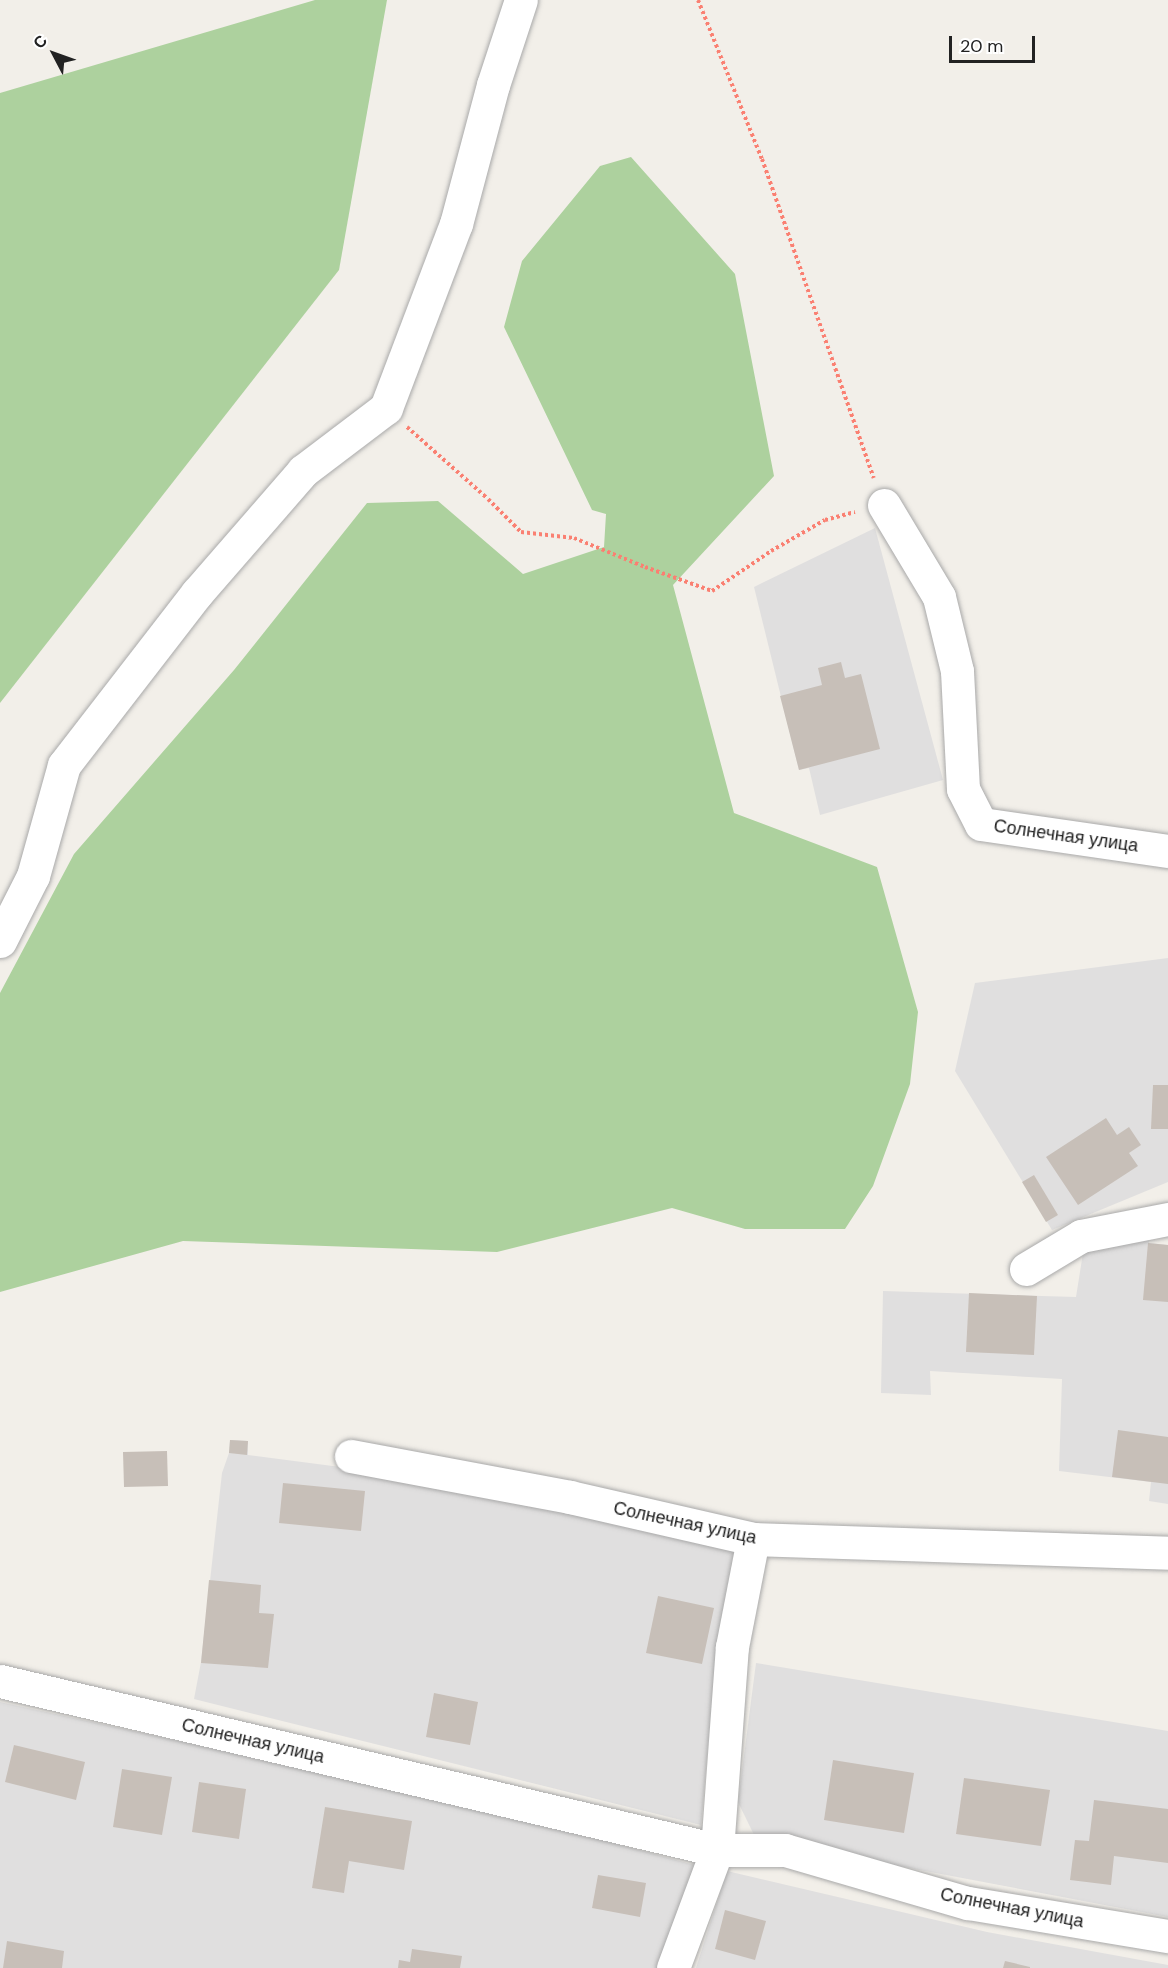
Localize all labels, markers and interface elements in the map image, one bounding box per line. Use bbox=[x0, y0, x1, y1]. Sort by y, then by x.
north arrow bbox=[24, 24, 84, 84]
scale bar bbox=[952, 24, 1038, 62]
text: С bbox=[28, 31, 52, 53]
text: 20 m bbox=[960, 34, 1003, 58]
street label: Солнечная улица bbox=[992, 815, 1140, 857]
street label: Солнечная улица bbox=[611, 1497, 759, 1549]
street label: Солнечная улица bbox=[180, 1714, 326, 1768]
street label: Солнечная улица bbox=[938, 1883, 1086, 1933]

